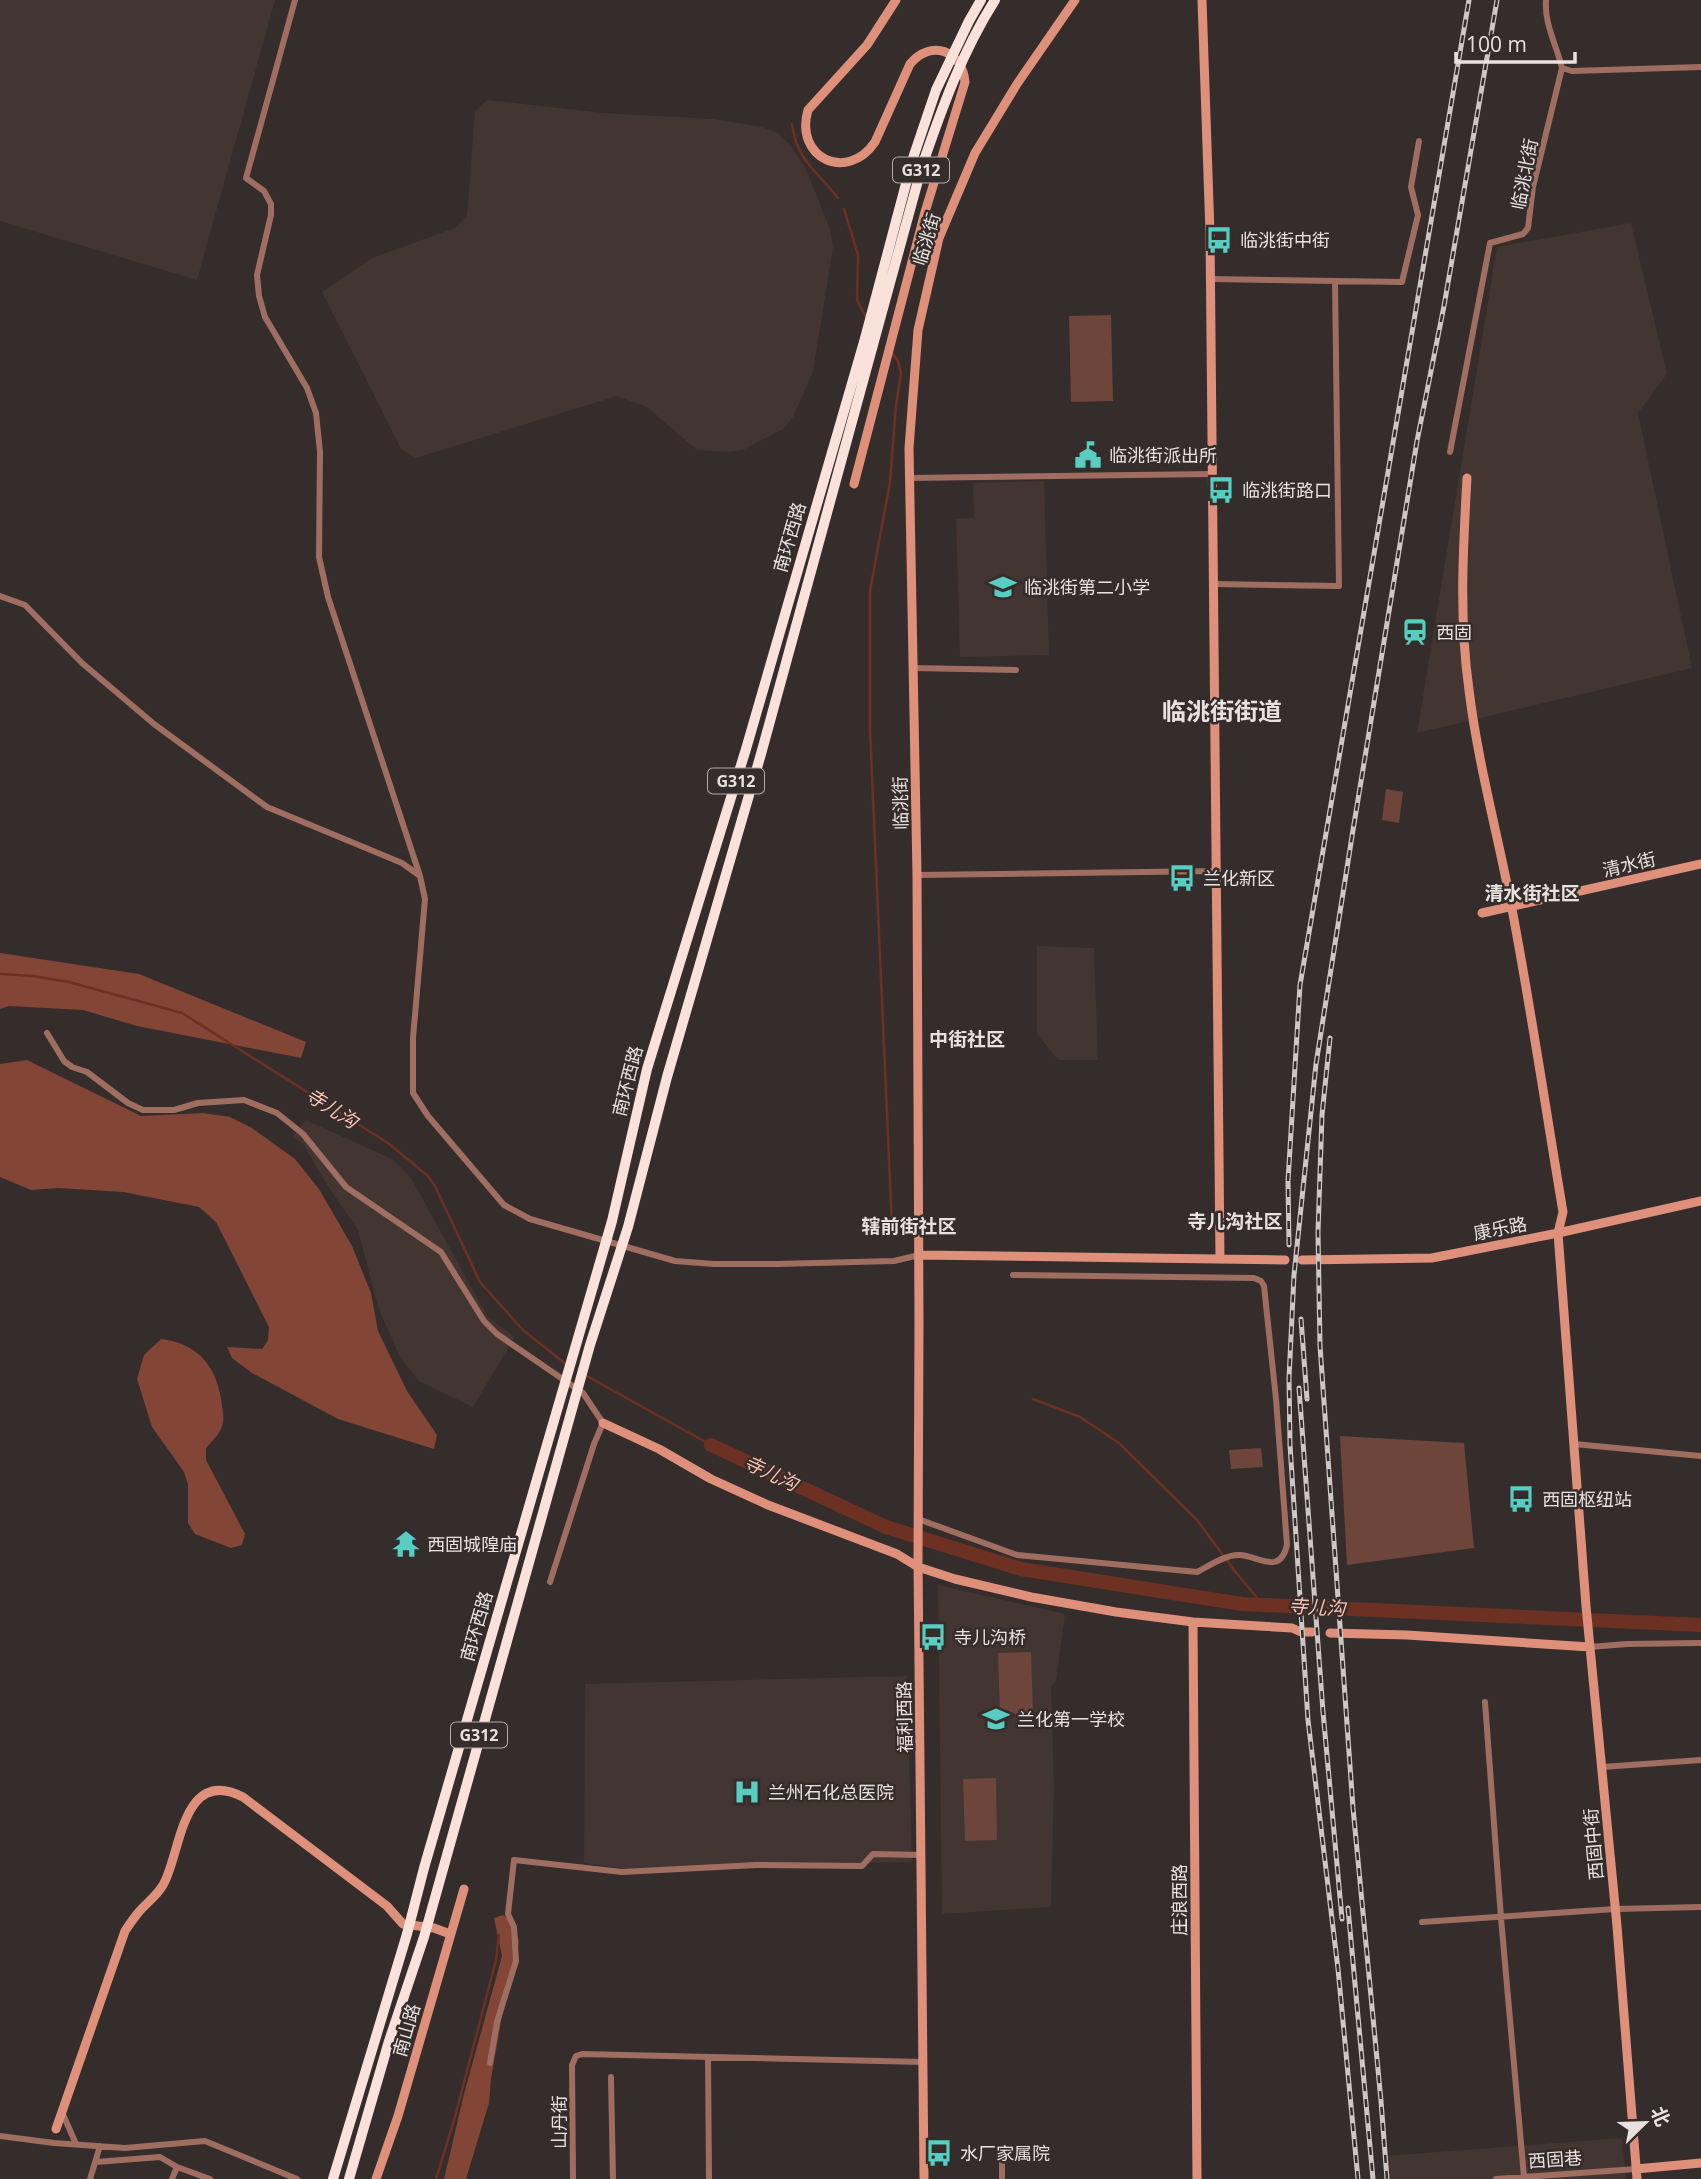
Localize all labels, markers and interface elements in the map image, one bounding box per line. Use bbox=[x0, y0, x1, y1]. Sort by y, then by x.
scale bar bbox=[1456, 21, 1575, 65]
text: 100 m bbox=[1466, 30, 1527, 58]
street label: 临洮北街 bbox=[1505, 136, 1543, 212]
road number: G312 bbox=[893, 158, 949, 182]
street label: 临洮街 bbox=[907, 210, 945, 268]
bus stop icon: 临洮街中街 bbox=[1204, 225, 1234, 255]
place label: 临洮街中街 bbox=[1240, 228, 1330, 252]
public building icon: 临洮街派出所 bbox=[1073, 440, 1103, 470]
place label: 临洮街派出所 bbox=[1109, 443, 1217, 467]
bus stop icon: 临洮街路口 bbox=[1206, 475, 1236, 505]
place label: 临洮街路口 bbox=[1242, 478, 1332, 502]
street label: 南环西路 bbox=[768, 499, 810, 575]
school or university icon: 临洮街第二小学 bbox=[988, 572, 1018, 602]
place label: 临洮街第二小学 bbox=[1024, 575, 1150, 599]
station icon: 西固 bbox=[1400, 617, 1430, 647]
place label: 西固 bbox=[1436, 620, 1472, 644]
district label: 临洮街街道 bbox=[1162, 694, 1282, 727]
road number: G312 bbox=[708, 768, 764, 794]
street label: 临洮街 bbox=[888, 776, 912, 830]
street label: 清水街 bbox=[1600, 846, 1658, 882]
bus stop icon: 兰化新区 bbox=[1167, 863, 1197, 893]
place label: 兰化新区 bbox=[1203, 866, 1275, 890]
district label: 清水街社区 bbox=[1484, 880, 1580, 906]
district label: 中街社区 bbox=[929, 1026, 1005, 1052]
street label: 南环西路 bbox=[607, 1043, 647, 1119]
water label: 寺儿沟 bbox=[301, 1082, 365, 1135]
district label: 寺儿沟社区 bbox=[1187, 1208, 1283, 1234]
street label: 康乐路 bbox=[1471, 1211, 1529, 1245]
district label: 辖前街社区 bbox=[861, 1213, 957, 1239]
water label: 寺儿沟 bbox=[740, 1449, 804, 1498]
bus stop icon: 西固枢纽站 bbox=[1506, 1484, 1536, 1514]
place label: 西固枢纽站 bbox=[1542, 1487, 1632, 1511]
temple icon: 西固城隍庙 bbox=[391, 1529, 421, 1559]
place label: 西固城隍庙 bbox=[427, 1532, 517, 1556]
street label: 南环西路 bbox=[455, 1588, 497, 1664]
water label: 寺儿沟 bbox=[1288, 1593, 1348, 1622]
bus stop icon: 寺儿沟桥 bbox=[918, 1622, 948, 1652]
place label: 寺儿沟桥 bbox=[954, 1625, 1026, 1649]
street label: 福利西路 bbox=[891, 1681, 917, 1753]
school or university icon: 兰化第一学校 bbox=[981, 1704, 1011, 1734]
place label: 兰化第一学校 bbox=[1017, 1707, 1125, 1731]
road number: G312 bbox=[451, 1722, 507, 1748]
hospital icon: 兰州石化总医院 bbox=[732, 1777, 762, 1807]
place label: 兰州石化总医院 bbox=[768, 1780, 894, 1804]
street label: 西固中街 bbox=[1578, 1807, 1608, 1881]
street label: 庄浪西路 bbox=[1167, 1864, 1191, 1936]
street label: 南山路 bbox=[387, 2001, 425, 2059]
north arrow bbox=[1610, 2088, 1680, 2158]
street label: 山丹街 bbox=[547, 2095, 571, 2149]
text: 北 bbox=[1645, 2103, 1676, 2130]
bus stop icon: 水厂家属院 bbox=[924, 2138, 954, 2168]
place label: 水厂家属院 bbox=[960, 2141, 1050, 2165]
street label: 西固巷 bbox=[1527, 2145, 1583, 2173]

